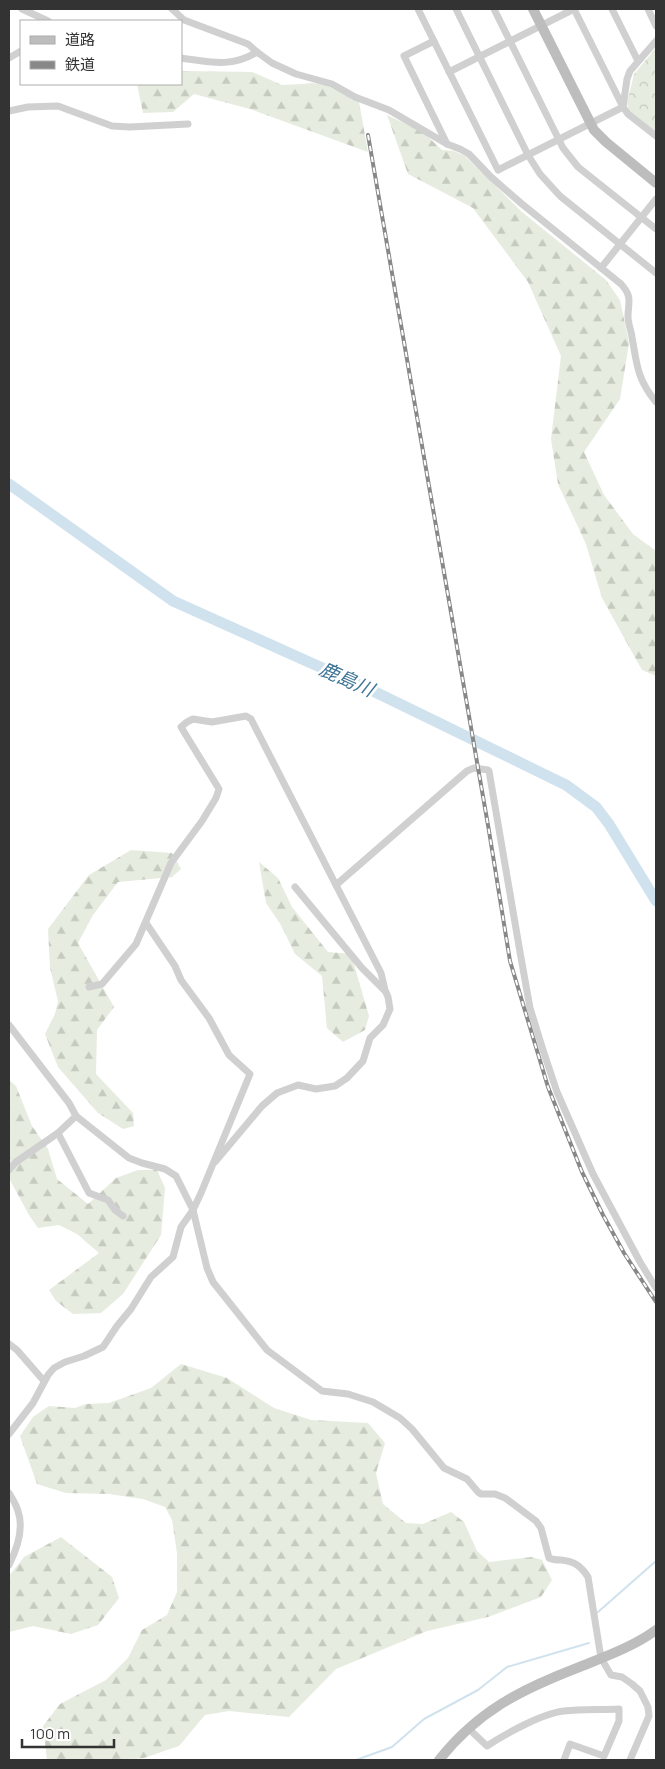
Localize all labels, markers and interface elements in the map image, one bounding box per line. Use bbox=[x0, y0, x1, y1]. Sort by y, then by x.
legend bbox=[20, 20, 182, 85]
text: 道路 bbox=[65, 29, 95, 50]
text: 鉄道 bbox=[65, 54, 95, 75]
water label: 鹿島川 bbox=[316, 656, 380, 703]
scale bar bbox=[22, 1716, 115, 1748]
text: 100 m bbox=[30, 1723, 70, 1744]

